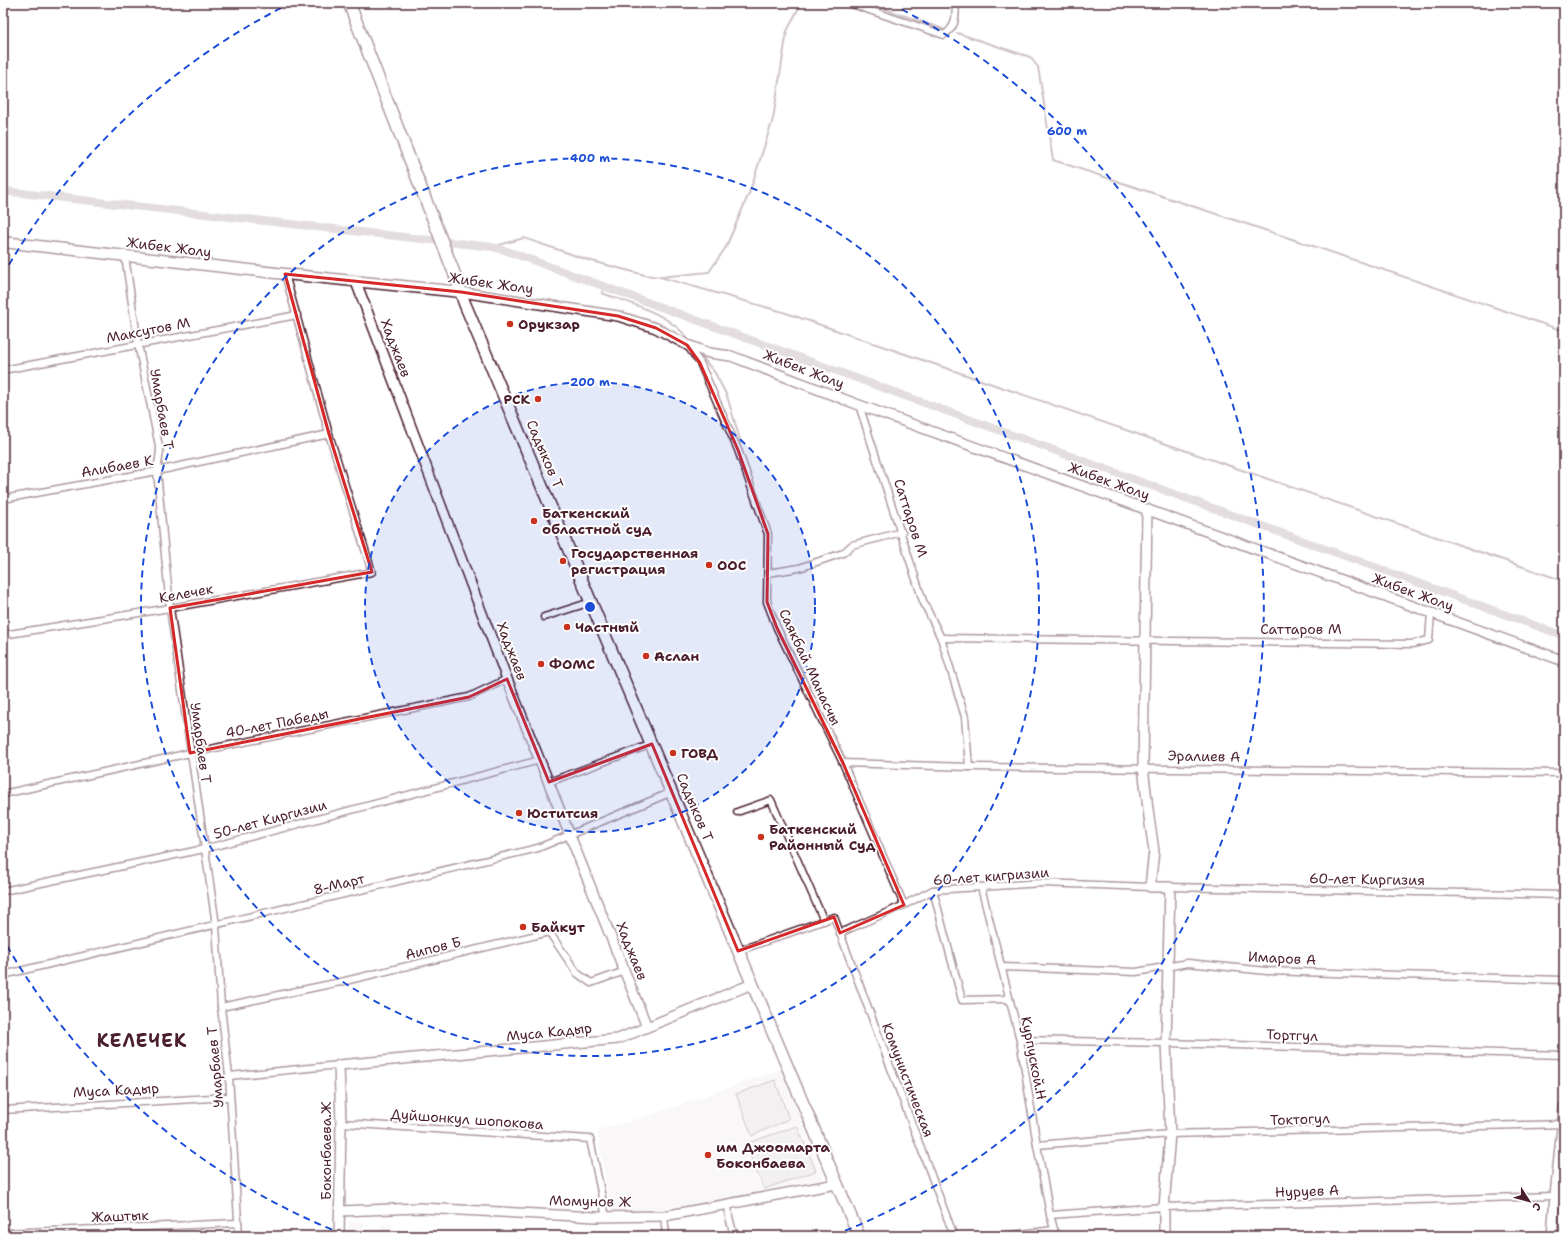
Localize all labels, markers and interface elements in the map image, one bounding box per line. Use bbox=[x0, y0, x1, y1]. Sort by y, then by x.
text: 600 m bbox=[1047, 123, 1087, 139]
text: 400 m bbox=[570, 150, 610, 166]
street label: Жибек Жолу bbox=[125, 233, 213, 261]
street label: Жибек Жолу bbox=[447, 268, 535, 298]
street label: Максутов М bbox=[104, 313, 192, 347]
place label: Орукзар bbox=[518, 315, 580, 333]
street label: Хаджаев bbox=[377, 316, 415, 380]
marker: Орукзар bbox=[505, 319, 515, 329]
street label: Жибек Жолу bbox=[761, 345, 847, 393]
street label: Умарбаев Т bbox=[146, 367, 178, 451]
text: 200 m bbox=[570, 374, 610, 390]
place label: РСК bbox=[503, 390, 530, 408]
marker: РСК bbox=[533, 394, 543, 404]
street label: Садыков Т bbox=[522, 417, 568, 491]
street label: Алибаев К bbox=[79, 451, 155, 481]
street label: Жибек Жолу bbox=[1066, 458, 1152, 504]
street label: Саттаров М bbox=[890, 476, 932, 560]
place label: Баткенский областной суд bbox=[542, 504, 652, 538]
marker: Баткенский областной суд bbox=[529, 516, 539, 526]
place label: Государственная регистрация bbox=[571, 544, 698, 578]
marker: Государственная регистрация bbox=[558, 556, 568, 566]
place label: ООС bbox=[717, 556, 746, 574]
marker: ООС bbox=[704, 560, 714, 570]
street label: Жибек Жолу bbox=[1370, 569, 1456, 615]
street label: Келечек bbox=[158, 579, 215, 607]
centre of rings bbox=[583, 600, 597, 614]
street label: Саякбай Манасчы bbox=[775, 606, 845, 728]
place label: Частный bbox=[575, 618, 639, 636]
street label: Хаджаев bbox=[493, 619, 531, 683]
street label: Саттаров М bbox=[1260, 620, 1342, 638]
marker: Частный bbox=[562, 622, 572, 632]
place label: Аслан bbox=[654, 647, 699, 665]
marker: Аслан bbox=[641, 651, 651, 661]
place label: ФОМС bbox=[549, 655, 595, 673]
marker: ФОМС bbox=[536, 659, 546, 669]
street label: Умарбаев Т bbox=[186, 701, 216, 785]
street label: 40-лет Пабеды bbox=[224, 704, 330, 742]
place label: ГОВД bbox=[681, 744, 719, 762]
street label: Эралиев А bbox=[1168, 746, 1240, 766]
marker: ГОВД bbox=[668, 748, 678, 758]
street label: Садыков Т bbox=[672, 770, 718, 844]
street label: 50-лет Киргизии bbox=[211, 795, 329, 843]
place label: Юститсия bbox=[527, 804, 598, 822]
marker: Юститсия bbox=[514, 808, 524, 818]
place label: Баткенский Районный Суд bbox=[769, 820, 876, 854]
marker: Баткенский Районный Суд bbox=[756, 832, 766, 842]
street label: 60-лет кигризии bbox=[932, 863, 1050, 889]
street label: 8-Март bbox=[312, 869, 367, 899]
street label: 60-лет Киргизия bbox=[1309, 869, 1425, 889]
place label: Байкут bbox=[531, 918, 586, 936]
street label: Хаджаев bbox=[612, 919, 652, 983]
marker: Байкут bbox=[518, 922, 528, 932]
street label: Аипов Б bbox=[403, 932, 463, 964]
street label: Имаров А bbox=[1247, 947, 1317, 969]
street label: Курпуской.Н bbox=[1017, 1015, 1051, 1101]
street label: Муса Кадыр bbox=[505, 1019, 593, 1045]
street label: Комунистическая bbox=[878, 1020, 938, 1140]
street label: Умарбаев Т bbox=[202, 1025, 228, 1108]
street label: Тортгул bbox=[1266, 1025, 1318, 1045]
district label: КЕЛЕЧЕК bbox=[97, 1029, 187, 1053]
street label: Муса Кадыр bbox=[72, 1079, 160, 1101]
street label: Боконбаева.Ж bbox=[317, 1101, 335, 1200]
street label: Дуйшонкул шопокова bbox=[390, 1105, 544, 1133]
street label: Токтогул bbox=[1270, 1109, 1330, 1129]
place label: им Джоомарта Боконбаева bbox=[716, 1138, 830, 1172]
marker: им Джоомарта Боконбаева bbox=[703, 1150, 713, 1160]
street label: Нуруев А bbox=[1275, 1181, 1339, 1201]
north arrow bbox=[1509, 1181, 1549, 1221]
street label: Момунов Ж bbox=[549, 1191, 632, 1211]
text: С bbox=[1528, 1199, 1545, 1214]
street label: Жаштык bbox=[91, 1206, 150, 1226]

